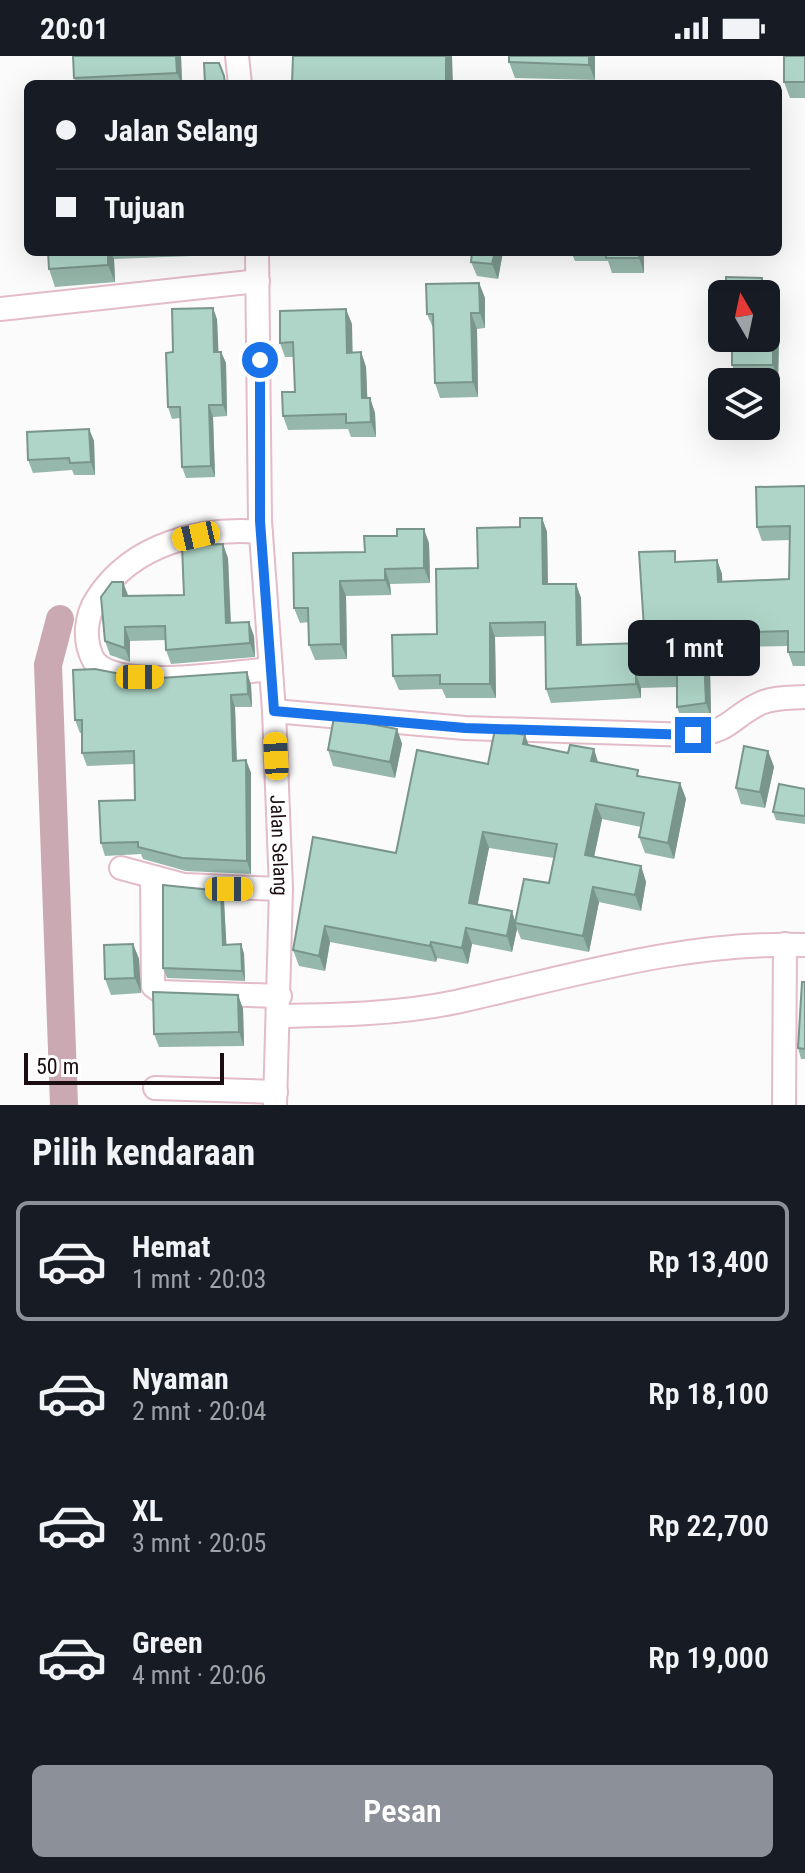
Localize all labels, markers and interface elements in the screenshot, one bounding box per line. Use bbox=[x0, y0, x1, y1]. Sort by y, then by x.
text: 20:01 bbox=[40, 11, 109, 46]
text: Jalan Selang bbox=[104, 113, 258, 148]
text: Tujuan bbox=[104, 190, 185, 225]
north arrow bbox=[708, 280, 780, 352]
map controls bbox=[708, 280, 780, 440]
route start bbox=[242, 342, 278, 378]
button: layers bbox=[708, 368, 780, 440]
car bbox=[170, 519, 222, 553]
callout: 1 mnt bbox=[627, 619, 759, 675]
text: 1 mnt bbox=[664, 633, 724, 663]
car bbox=[116, 665, 164, 689]
route end bbox=[675, 717, 711, 753]
car bbox=[263, 731, 289, 781]
street label: Jalan Selang bbox=[265, 794, 293, 896]
car bbox=[205, 877, 253, 901]
scale bar bbox=[24, 1049, 224, 1085]
text: 50 m bbox=[36, 1054, 79, 1079]
text: Pilih kendaraan bbox=[32, 1132, 255, 1174]
icon: car bbox=[36, 1225, 108, 1297]
text: Hemat bbox=[132, 1229, 210, 1264]
text: Rp 13,400 bbox=[648, 1244, 769, 1279]
text: 1 mnt · 20:03 bbox=[132, 1264, 266, 1294]
icon: car bbox=[36, 1357, 108, 1429]
text: Nyaman bbox=[132, 1361, 229, 1396]
text: Rp 18,100 bbox=[648, 1376, 769, 1411]
text: 2 mnt · 20:04 bbox=[132, 1396, 266, 1426]
icon: car bbox=[36, 1489, 108, 1561]
text: XL bbox=[132, 1493, 163, 1528]
text: Rp 22,700 bbox=[648, 1508, 769, 1543]
text: 3 mnt · 20:05 bbox=[132, 1528, 266, 1558]
icon: car bbox=[36, 1621, 108, 1693]
text: Green bbox=[132, 1625, 203, 1660]
text: Rp 19,000 bbox=[648, 1640, 769, 1675]
text: 4 mnt · 20:06 bbox=[132, 1660, 266, 1690]
button: Pesan bbox=[32, 1765, 773, 1857]

